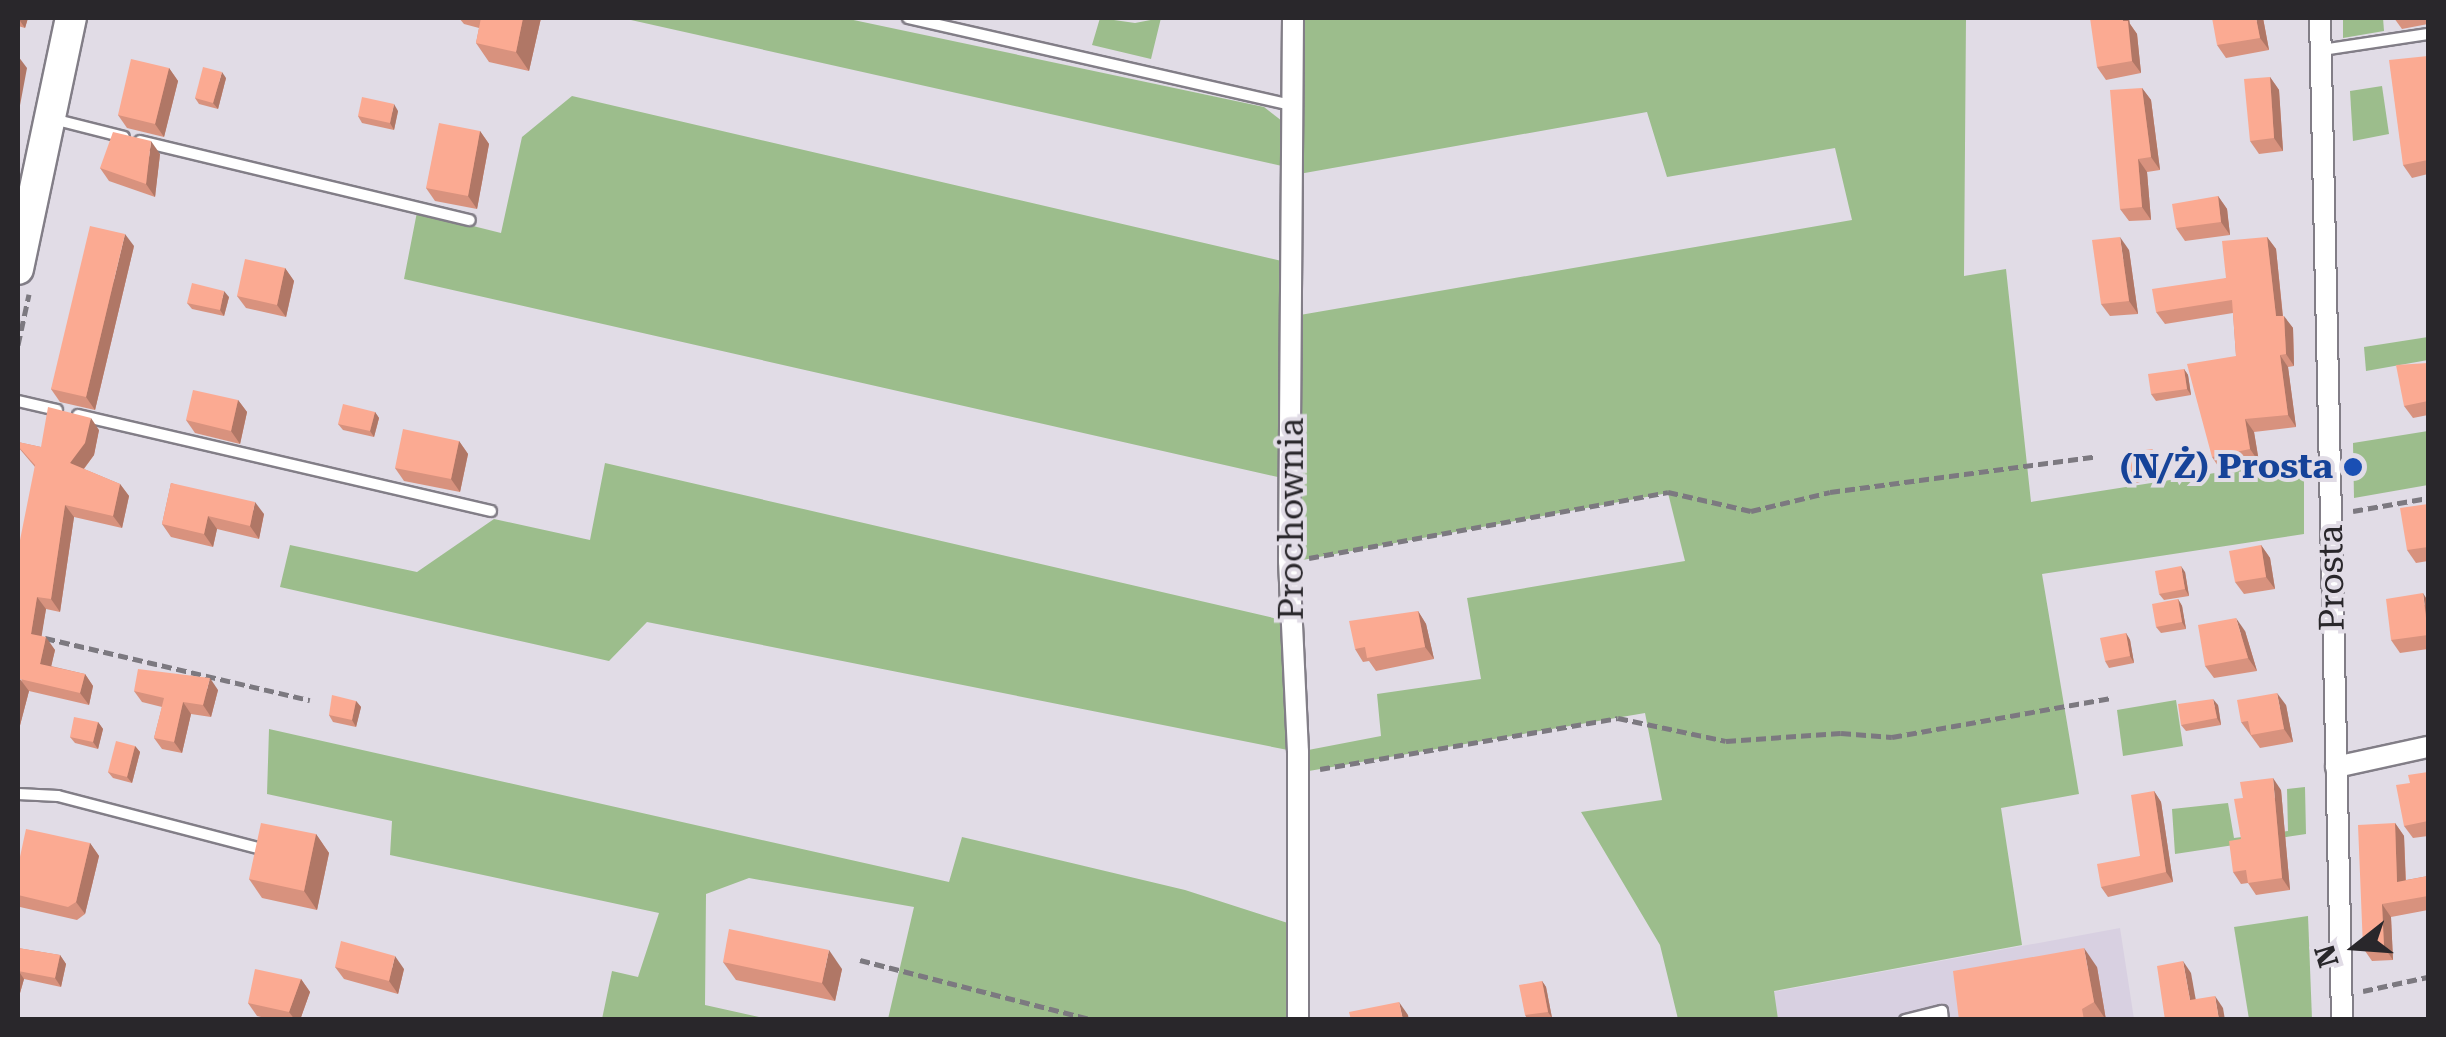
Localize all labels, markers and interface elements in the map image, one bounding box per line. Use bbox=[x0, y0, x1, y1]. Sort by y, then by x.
street label: Prochownia bbox=[1271, 418, 1313, 620]
place label: (N/Ż) Prosta bbox=[2120, 446, 2333, 488]
marker: (N/Ż) Prosta bbox=[2342, 456, 2364, 478]
street label: Prosta bbox=[2310, 524, 2354, 632]
north arrow bbox=[2306, 897, 2406, 997]
text: N bbox=[2308, 941, 2346, 971]

